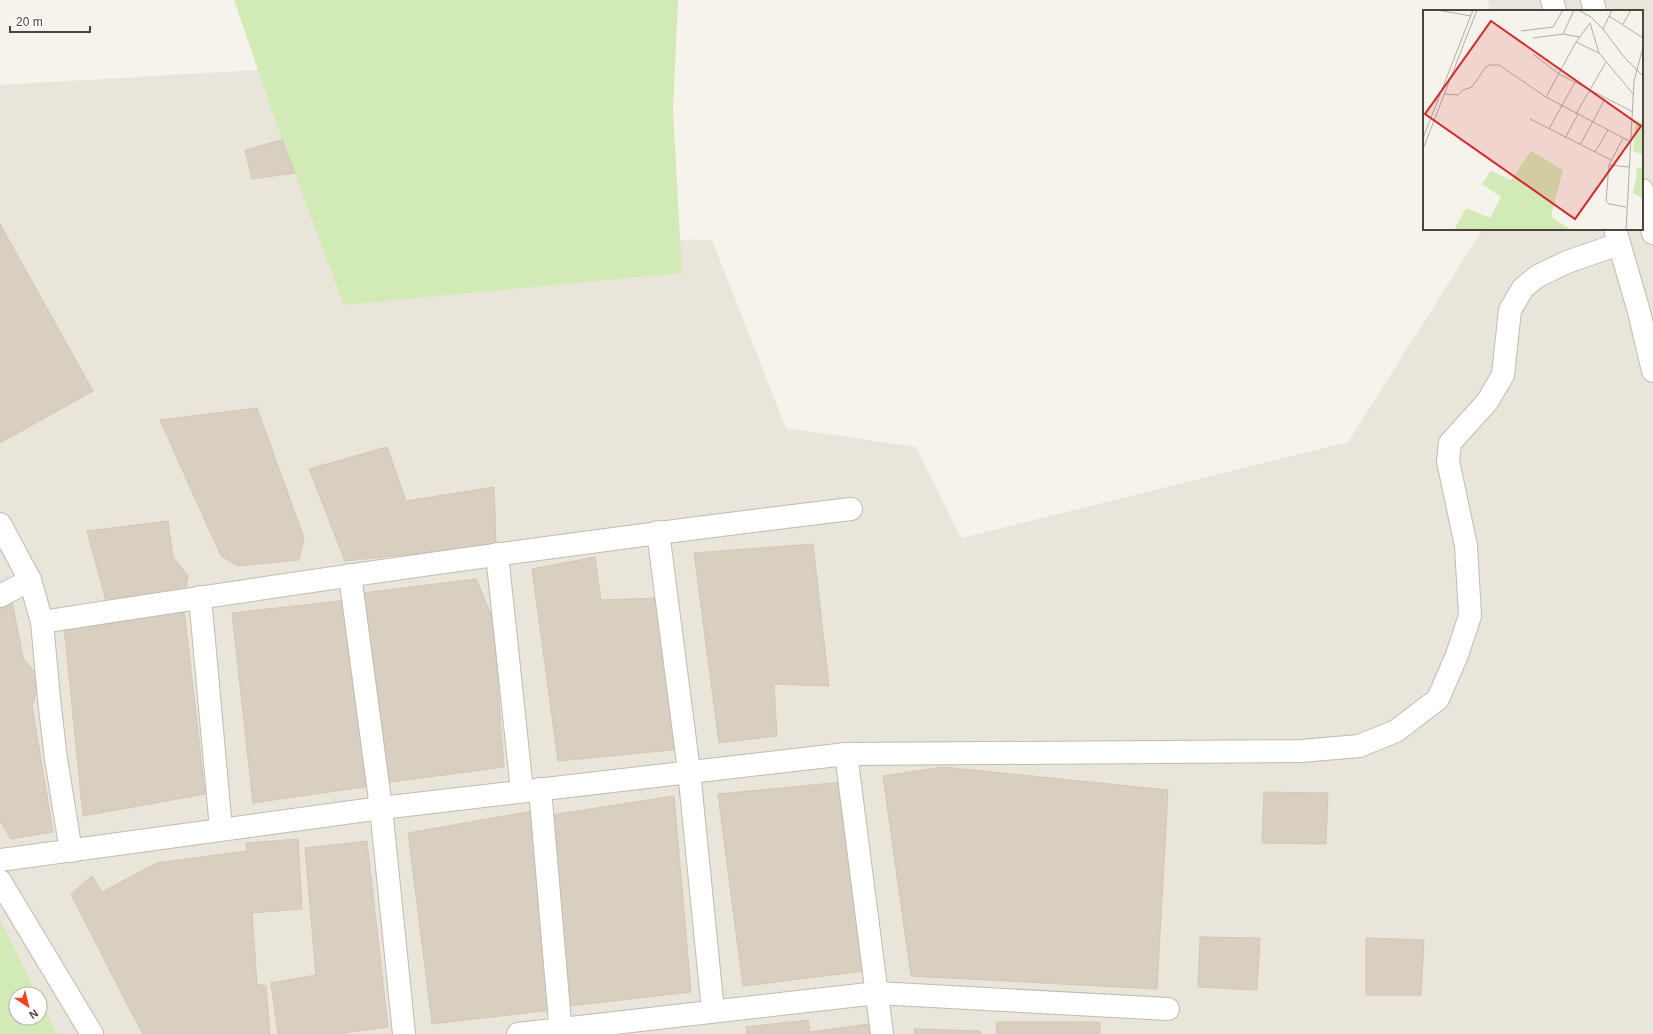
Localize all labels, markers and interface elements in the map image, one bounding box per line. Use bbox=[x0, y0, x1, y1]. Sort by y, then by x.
scale bar bbox=[10, 8, 90, 34]
inset map bbox=[1423, 10, 1643, 230]
text: 20 m bbox=[16, 15, 43, 29]
north arrow bbox=[8, 986, 48, 1026]
text: N bbox=[27, 1007, 40, 1021]

